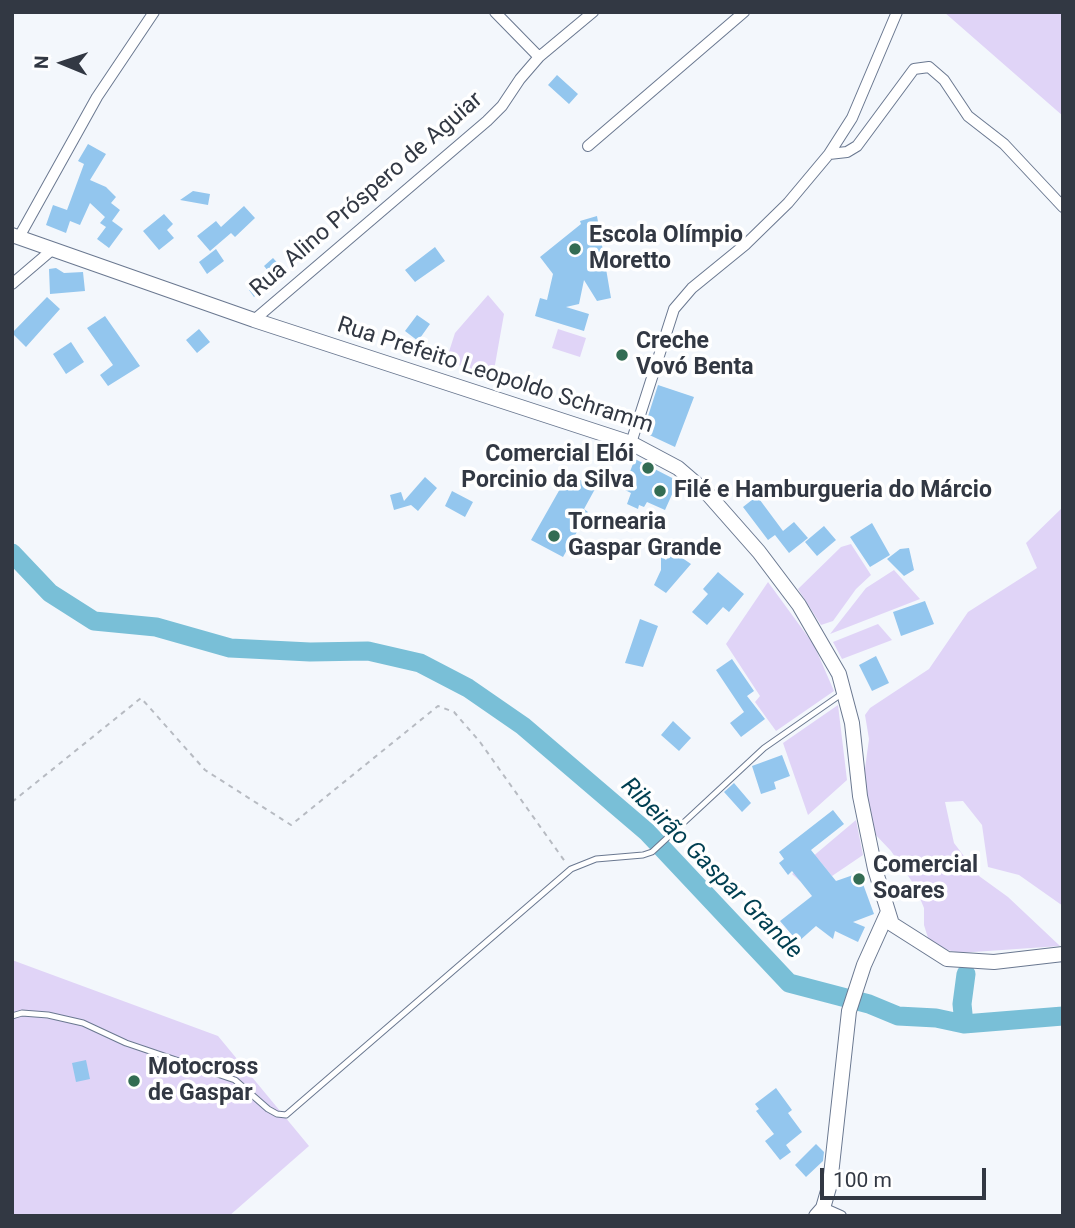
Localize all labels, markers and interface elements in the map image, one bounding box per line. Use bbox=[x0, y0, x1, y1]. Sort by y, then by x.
north arrow bbox=[28, 28, 98, 98]
text: N bbox=[30, 55, 53, 69]
street label: Rua Alino Próspero de Aguiar bbox=[245, 87, 489, 303]
place label: Escola Olímpio Moretto bbox=[589, 222, 743, 276]
marker: Escola Olímpio Moretto bbox=[567, 241, 583, 257]
street label: Rua Prefeito Leopoldo Schramm bbox=[333, 312, 657, 440]
place label: Creche Vovó Benta bbox=[636, 328, 754, 382]
marker: Creche Vovó Benta bbox=[614, 347, 630, 363]
place label: Comercial Elói Porcinio da Silva bbox=[461, 441, 634, 495]
marker: Comercial Elói Porcinio da Silva bbox=[640, 460, 656, 476]
place label: Filé e Hamburgueria do Márcio bbox=[674, 477, 992, 505]
marker: Filé e Hamburgueria do Márcio bbox=[652, 483, 668, 499]
place label: Tornearia Gaspar Grande bbox=[568, 509, 721, 563]
marker: Tornearia Gaspar Grande bbox=[546, 528, 562, 544]
water label: Ribeirão Gaspar Grande bbox=[614, 772, 808, 966]
place label: Comercial Soares bbox=[873, 852, 978, 906]
marker: Comercial Soares bbox=[851, 871, 867, 887]
place label: Motocross de Gaspar bbox=[148, 1054, 258, 1108]
marker: Motocross de Gaspar bbox=[126, 1073, 142, 1089]
scale bar bbox=[823, 1154, 989, 1198]
text: 100 m bbox=[833, 1168, 892, 1192]

